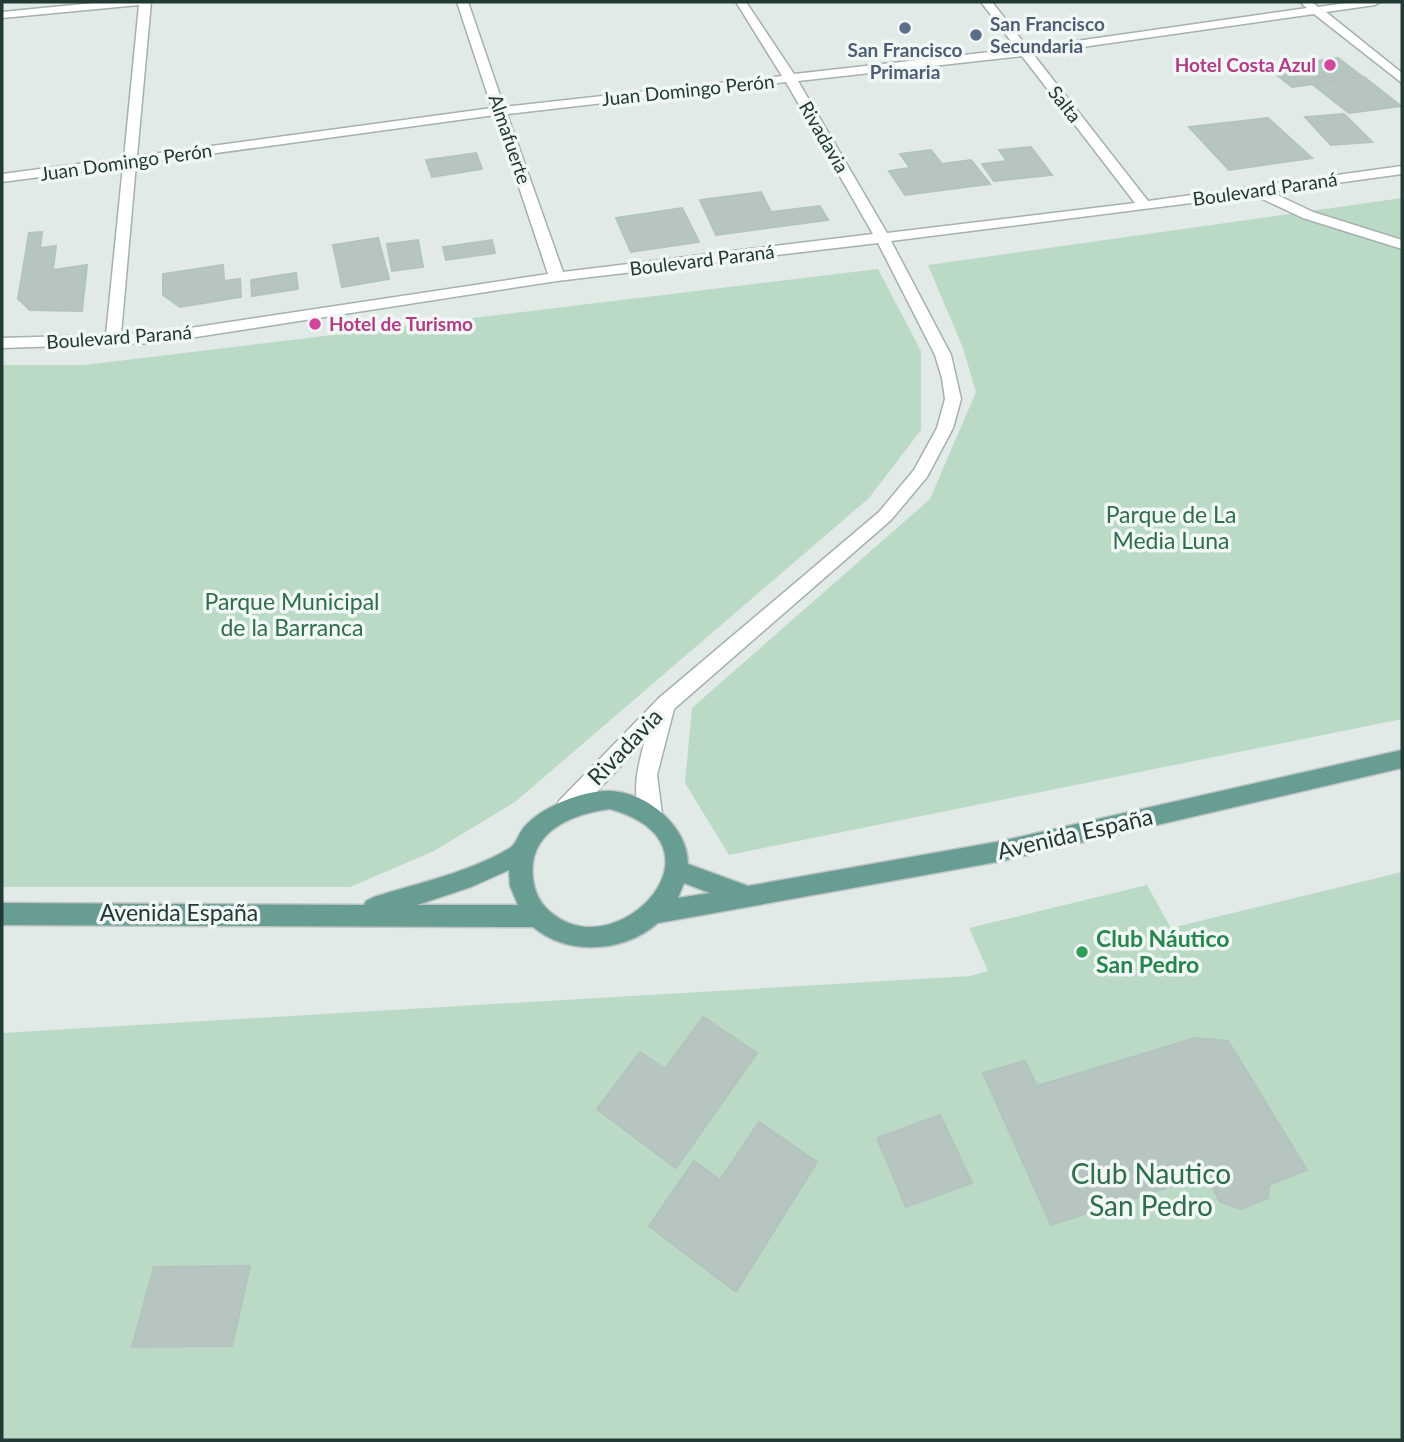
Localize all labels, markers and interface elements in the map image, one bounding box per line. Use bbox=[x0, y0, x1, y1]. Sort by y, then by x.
place label: San Francisco Secundaria bbox=[990, 12, 1105, 57]
marker: San Francisco Primaria bbox=[897, 20, 913, 36]
marker: San Francisco Secundaria bbox=[968, 27, 984, 43]
place label: San Francisco Primaria bbox=[848, 38, 962, 83]
place label: Hotel Costa Azul bbox=[1175, 53, 1316, 76]
marker: Hotel Costa Azul bbox=[1322, 57, 1338, 73]
street label: Juan Domingo Perón bbox=[601, 69, 775, 110]
street label: Salta bbox=[1044, 81, 1087, 127]
street label: Almafuerte bbox=[484, 91, 537, 187]
street label: Rivadavia bbox=[795, 97, 854, 177]
street label: Juan Domingo Perón bbox=[38, 138, 213, 185]
street label: Boulevard Paraná bbox=[1191, 167, 1339, 210]
street label: Boulevard Paraná bbox=[628, 239, 776, 280]
place label: Hotel de Turismo bbox=[329, 312, 473, 335]
marker: Hotel de Turismo bbox=[307, 316, 323, 332]
street label: Boulevard Paraná bbox=[45, 320, 192, 353]
park label: Parque de La Media Luna bbox=[1106, 500, 1236, 554]
park label: Parque Municipal de la Barranca bbox=[204, 587, 380, 641]
street label: Rivadavia bbox=[581, 702, 668, 790]
street label: Avenida España bbox=[994, 802, 1155, 864]
street label: Avenida España bbox=[100, 898, 258, 926]
place label: Club Náutico San Pedro bbox=[1096, 924, 1230, 978]
marker: Club Náutico San Pedro bbox=[1074, 944, 1090, 960]
park label: Club Nautico San Pedro bbox=[1071, 1156, 1231, 1222]

